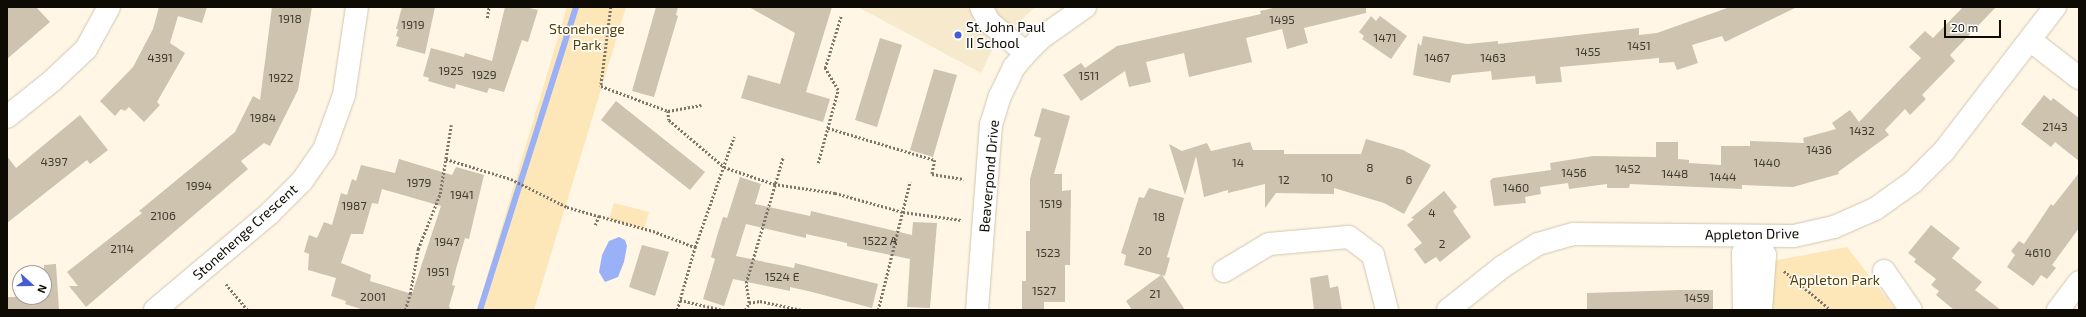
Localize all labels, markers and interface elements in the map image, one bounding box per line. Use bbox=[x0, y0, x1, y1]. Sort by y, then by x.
house number: 1918 bbox=[278, 12, 302, 26]
scale bar bbox=[1946, 12, 2003, 38]
house number: 1495 bbox=[1269, 13, 1295, 27]
house number: 1919 bbox=[401, 18, 425, 32]
place label: St. John Paul II School bbox=[966, 19, 1046, 52]
text: 20 m bbox=[1951, 20, 1978, 34]
park label: Stonehenge Park bbox=[549, 21, 625, 54]
marker: St. John Paul II School bbox=[953, 30, 963, 40]
house number: 1471 bbox=[1373, 31, 1397, 45]
house number: 1451 bbox=[1627, 39, 1651, 53]
house number: 1455 bbox=[1575, 45, 1601, 59]
house number: 4391 bbox=[147, 51, 173, 65]
house number: 1467 bbox=[1424, 51, 1450, 65]
house number: 1463 bbox=[1480, 51, 1506, 65]
house number: 1925 bbox=[439, 64, 463, 78]
house number: 1929 bbox=[471, 68, 497, 82]
house number: 1511 bbox=[1079, 69, 1099, 83]
house number: 1922 bbox=[268, 71, 294, 85]
house number: 1984 bbox=[250, 111, 276, 125]
street label: Beaverpond Drive bbox=[976, 119, 1002, 233]
house number: 2143 bbox=[2042, 120, 2068, 134]
house number: 1432 bbox=[1849, 124, 1875, 138]
house number: 1436 bbox=[1806, 143, 1832, 157]
house number: 4397 bbox=[40, 155, 68, 169]
house number: 14 bbox=[1232, 156, 1244, 170]
house number: 1440 bbox=[1754, 156, 1780, 170]
house number: 8 bbox=[1366, 161, 1374, 175]
house number: 1452 bbox=[1615, 162, 1641, 176]
house number: 1456 bbox=[1561, 166, 1587, 180]
house number: 1448 bbox=[1662, 167, 1688, 181]
house number: 1444 bbox=[1710, 170, 1736, 184]
house number: 10 bbox=[1321, 171, 1333, 185]
house number: 12 bbox=[1278, 173, 1290, 187]
house number: 6 bbox=[1406, 173, 1412, 187]
house number: 1979 bbox=[407, 176, 431, 190]
house number: 1994 bbox=[186, 179, 212, 193]
street label: Stonehenge Crescent bbox=[189, 181, 301, 283]
house number: 1460 bbox=[1503, 181, 1529, 195]
house number: 1941 bbox=[450, 188, 474, 202]
house number: 1519 bbox=[1040, 197, 1062, 211]
house number: 1987 bbox=[341, 199, 367, 213]
house number: 4 bbox=[1428, 206, 1436, 220]
house number: 2106 bbox=[150, 209, 176, 223]
house number: 18 bbox=[1153, 210, 1165, 224]
street label: Appleton Drive bbox=[1705, 225, 1799, 243]
house number: 1522 A bbox=[863, 234, 897, 248]
house number: 1947 bbox=[434, 235, 460, 249]
house number: 2 bbox=[1439, 237, 1445, 251]
house number: 2114 bbox=[110, 242, 134, 256]
house number: 20 bbox=[1138, 244, 1152, 258]
house number: 1523 bbox=[1036, 246, 1060, 260]
house number: 4610 bbox=[2025, 246, 2051, 260]
north arrow bbox=[12, 265, 52, 305]
house number: 1951 bbox=[427, 265, 449, 279]
house number: 1524 E bbox=[765, 270, 799, 284]
park label: Appleton Park bbox=[1790, 272, 1880, 288]
text: N bbox=[35, 283, 50, 295]
house number: 1527 bbox=[1032, 284, 1056, 298]
house number: 21 bbox=[1149, 287, 1161, 301]
house number: 2001 bbox=[360, 290, 386, 304]
house number: 1459 bbox=[1684, 291, 1710, 305]

